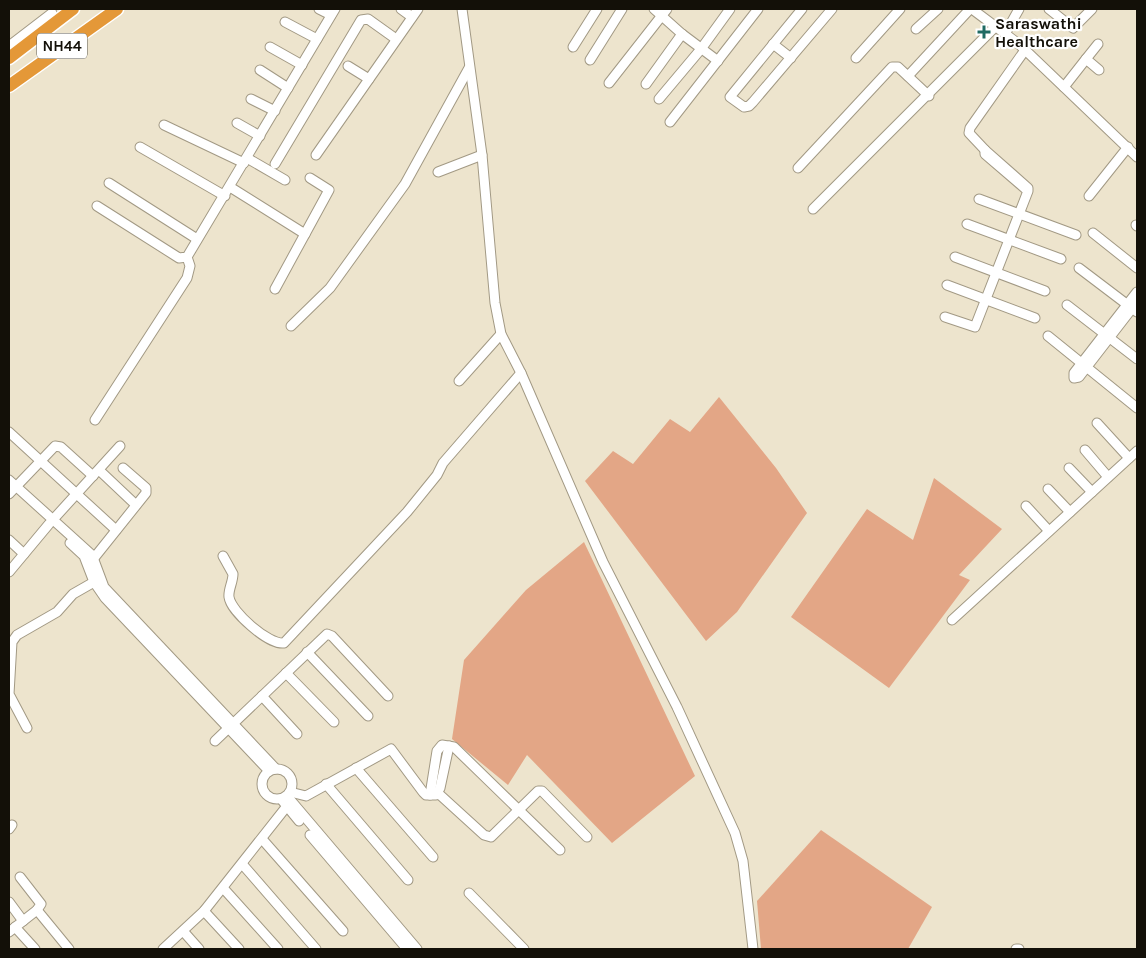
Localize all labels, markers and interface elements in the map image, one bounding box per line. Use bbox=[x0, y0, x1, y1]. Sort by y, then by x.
place label: Saraswathi Healthcare bbox=[995, 14, 1082, 51]
marker: Saraswathi Healthcare bbox=[977, 25, 991, 39]
road number: NH44 bbox=[37, 34, 87, 58]

